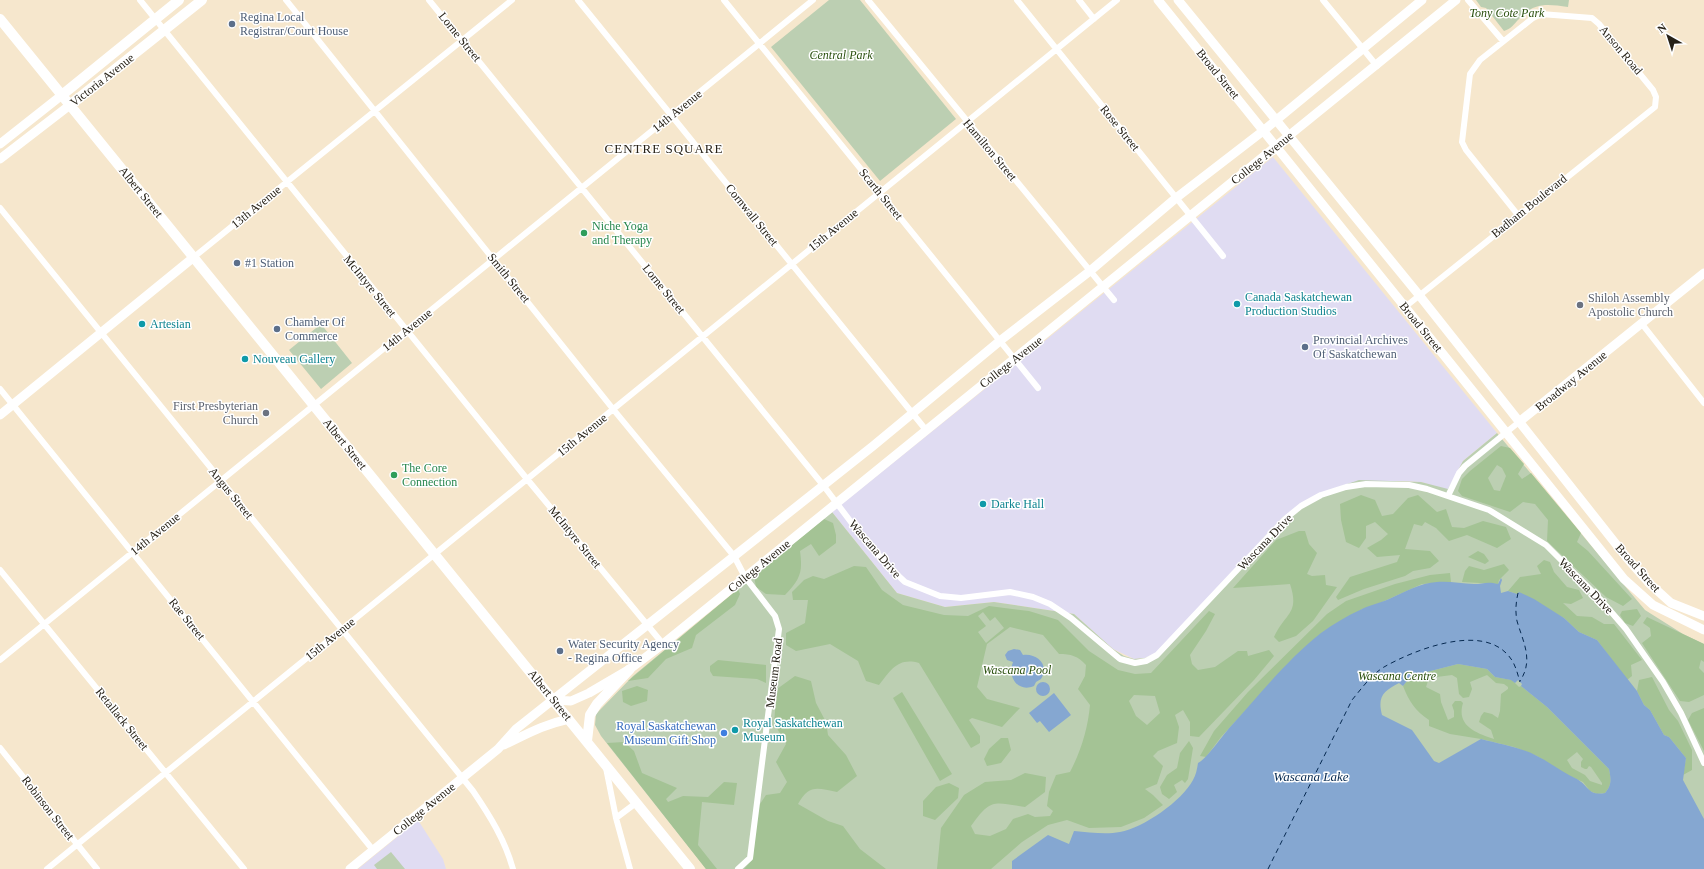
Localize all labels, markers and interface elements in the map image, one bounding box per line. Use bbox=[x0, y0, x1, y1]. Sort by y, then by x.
park label: Tony Cote Park bbox=[1470, 6, 1545, 20]
street label: Lorne Street bbox=[436, 9, 485, 65]
place label: Regina Local Registrar/Court House bbox=[240, 10, 348, 38]
north arrow bbox=[1648, 16, 1688, 56]
marker: Regina Local Registrar/Court House bbox=[227, 19, 237, 29]
text: N bbox=[1655, 21, 1669, 35]
street label: Anson Road bbox=[1596, 23, 1646, 77]
street label: Broad Street bbox=[1194, 46, 1243, 102]
park label: Central Park bbox=[810, 48, 873, 62]
street label: Victoria Avenue bbox=[67, 51, 137, 109]
street label: 14th Avenue bbox=[649, 87, 705, 135]
street label: Rose Street bbox=[1097, 102, 1143, 154]
street label: Hamilton Street bbox=[960, 116, 1020, 184]
street label: College Avenue bbox=[1228, 129, 1296, 187]
district label: CENTRE SQUARE bbox=[605, 141, 723, 156]
street label: Albert Street bbox=[116, 164, 166, 221]
street label: Scarth Street bbox=[856, 166, 906, 223]
street label: Badham Boulevard bbox=[1488, 171, 1570, 241]
street label: Cornwall Street bbox=[723, 181, 782, 249]
street label: 13th Avenue bbox=[228, 183, 284, 231]
street label: 15th Avenue bbox=[805, 206, 861, 254]
place label: Niche Yoga and Therapy bbox=[592, 219, 652, 247]
marker: Niche Yoga and Therapy bbox=[579, 228, 589, 238]
street label: Smith Street bbox=[485, 250, 534, 306]
street label: McIntyre Street bbox=[341, 252, 400, 320]
place label: #1 Station bbox=[245, 256, 294, 270]
marker: #1 Station bbox=[232, 258, 242, 268]
street label: Lorne Street bbox=[640, 261, 689, 317]
place label: Canada Saskatchewan Production Studios bbox=[1245, 290, 1352, 318]
place label: Shiloh Assembly Apostolic Church bbox=[1588, 291, 1673, 319]
marker: Canada Saskatchewan Production Studios bbox=[1232, 299, 1242, 309]
street label: Broad Street bbox=[1397, 299, 1446, 355]
marker: Shiloh Assembly Apostolic Church bbox=[1575, 300, 1585, 310]
street label: 14th Avenue bbox=[379, 306, 435, 354]
place label: Chamber Of Commerce bbox=[285, 315, 345, 343]
place label: Artesian bbox=[150, 317, 191, 331]
marker: Artesian bbox=[137, 319, 147, 329]
marker: Chamber Of Commerce bbox=[272, 324, 282, 334]
street label: College Avenue bbox=[977, 333, 1045, 391]
place label: Provincial Archives Of Saskatchewan bbox=[1313, 333, 1408, 361]
marker: Provincial Archives Of Saskatchewan bbox=[1300, 342, 1310, 352]
street label: Broadway Avenue bbox=[1532, 348, 1610, 414]
place label: Nouveau Gallery bbox=[253, 352, 335, 366]
marker: Nouveau Gallery bbox=[240, 354, 250, 364]
place label: First Presbyterian Church bbox=[173, 399, 258, 427]
marker: First Presbyterian Church bbox=[261, 408, 271, 418]
street label: 15th Avenue bbox=[554, 411, 610, 459]
street label: Albert Street bbox=[320, 416, 370, 473]
place label: The Core Connection bbox=[402, 461, 457, 489]
street label: Angus Street bbox=[206, 464, 256, 522]
marker: The Core Connection bbox=[389, 470, 399, 480]
place label: Darke Hall bbox=[991, 497, 1045, 511]
marker: Darke Hall bbox=[978, 499, 988, 509]
street label: McIntyre Street bbox=[546, 503, 605, 571]
street label: 14th Avenue bbox=[127, 510, 183, 558]
street label: Wascana Drive bbox=[1235, 511, 1295, 573]
street label: Wascana Drive bbox=[846, 517, 904, 581]
street label: College Avenue bbox=[725, 537, 793, 595]
street label: Broad Street bbox=[1613, 541, 1664, 596]
street label: Wascana Drive bbox=[1556, 555, 1616, 617]
street label: Rae Street bbox=[166, 595, 208, 643]
street label: 15th Avenue bbox=[302, 615, 358, 663]
place label: Water Security Agency - Regina Office bbox=[568, 637, 679, 665]
street label: Museum Road bbox=[763, 637, 785, 709]
marker: Water Security Agency - Regina Office bbox=[555, 646, 565, 656]
park label: Wascana Pool bbox=[983, 663, 1052, 677]
street label: Albert Street bbox=[525, 667, 575, 724]
park label: Wascana Centre bbox=[1358, 669, 1437, 683]
street label: Retallack Street bbox=[93, 685, 152, 754]
place label: Royal Saskatchewan Museum bbox=[743, 716, 843, 744]
place label: Royal Saskatchewan Museum Gift Shop bbox=[616, 719, 716, 747]
marker: Royal Saskatchewan Museum bbox=[730, 725, 740, 735]
marker: Royal Saskatchewan Museum Gift Shop bbox=[719, 728, 729, 738]
water label: Wascana Lake bbox=[1274, 769, 1349, 784]
street label: Robinson Street bbox=[19, 773, 78, 843]
street label: College Avenue bbox=[390, 780, 458, 838]

